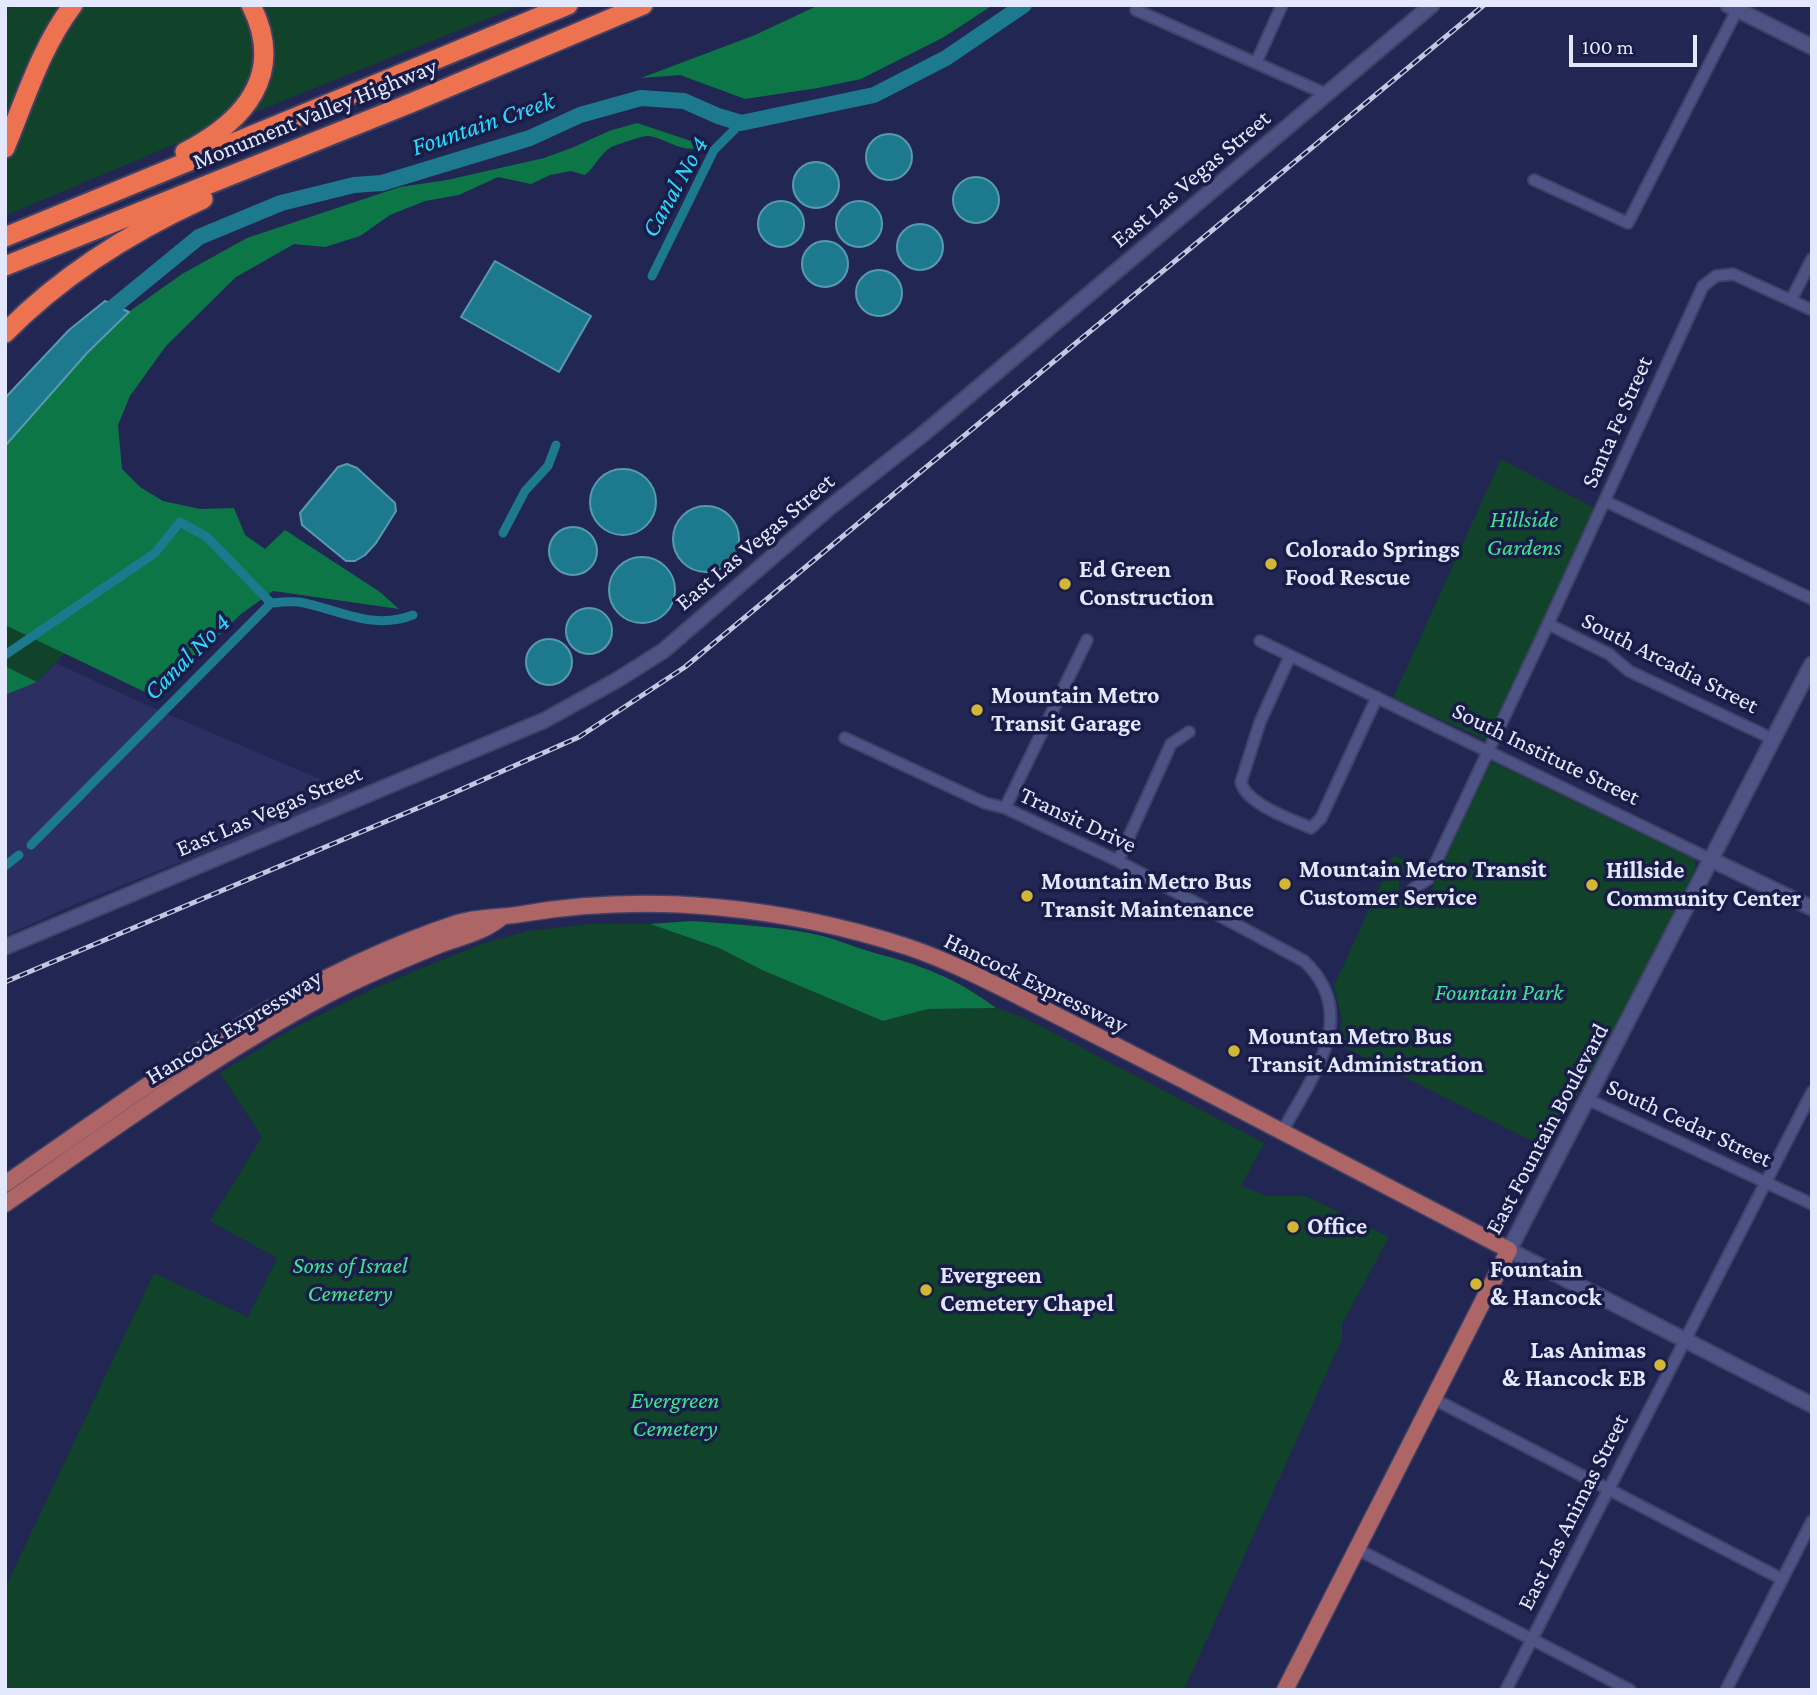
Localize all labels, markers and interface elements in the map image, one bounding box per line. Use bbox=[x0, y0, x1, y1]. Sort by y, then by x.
scale bar bbox=[1572, 21, 1700, 65]
text: 100 m bbox=[1582, 35, 1634, 59]
street label: Monument Valley Highway bbox=[189, 52, 441, 176]
water label: Fountain Creek bbox=[407, 85, 559, 163]
street label: East Las Vegas Street bbox=[1106, 104, 1276, 254]
water label: Canal No 4 bbox=[635, 131, 715, 243]
street label: Santa Fe Street bbox=[1575, 352, 1659, 492]
street label: East Las Vegas Street bbox=[670, 467, 840, 617]
park label: Hillside Gardens bbox=[1487, 506, 1561, 562]
place label: Colorado Springs Food Rescue bbox=[1285, 536, 1460, 592]
place label: Ed Green Construction bbox=[1079, 556, 1214, 612]
marker: Colorado Springs Food Rescue bbox=[1263, 556, 1279, 572]
marker: Ed Green Construction bbox=[1057, 576, 1073, 592]
street label: South Arcadia Street bbox=[1577, 606, 1763, 720]
water label: Canal No 4 bbox=[137, 607, 237, 707]
place label: Mountain Metro Transit Garage bbox=[991, 682, 1160, 738]
street label: South Institute Street bbox=[1448, 696, 1644, 812]
marker: Mountain Metro Transit Garage bbox=[969, 702, 985, 718]
street label: East Las Vegas Street bbox=[172, 759, 366, 863]
street label: Transit Drive bbox=[1015, 780, 1141, 860]
place label: Mountain Metro Transit Customer Service bbox=[1299, 856, 1546, 912]
place label: Hillside Community Center bbox=[1606, 857, 1801, 913]
place label: Mountain Metro Bus Transit Maintenance bbox=[1041, 868, 1254, 924]
marker: Mountain Metro Transit Customer Service bbox=[1277, 876, 1293, 892]
marker: Hillside Community Center bbox=[1584, 877, 1600, 893]
marker: Mountain Metro Bus Transit Maintenance bbox=[1019, 888, 1035, 904]
street label: Hancock Expressway bbox=[940, 926, 1132, 1040]
street label: Hancock Expressway bbox=[141, 963, 327, 1091]
park label: Fountain Park bbox=[1435, 979, 1563, 1007]
street label: East Fountain Boulevard bbox=[1479, 1019, 1615, 1239]
place label: Mountan Metro Bus Transit Administration bbox=[1248, 1023, 1484, 1079]
marker: Mountan Metro Bus Transit Administration bbox=[1226, 1043, 1242, 1059]
street label: South Cedar Street bbox=[1602, 1072, 1776, 1174]
place label: Office bbox=[1307, 1213, 1367, 1241]
marker: Office bbox=[1285, 1219, 1301, 1235]
park label: Sons of Israel Cemetery bbox=[292, 1252, 408, 1308]
place label: Fountain & Hancock bbox=[1490, 1256, 1602, 1312]
place label: Evergreen Cemetery Chapel bbox=[940, 1262, 1114, 1318]
marker: Fountain & Hancock bbox=[1468, 1276, 1484, 1292]
marker: Evergreen Cemetery Chapel bbox=[918, 1282, 934, 1298]
place label: Las Animas & Hancock EB bbox=[1502, 1337, 1646, 1393]
marker: Las Animas & Hancock EB bbox=[1652, 1357, 1668, 1373]
park label: Evergreen Cemetery bbox=[631, 1387, 719, 1443]
street label: East Las Animas Street bbox=[1511, 1409, 1635, 1615]

